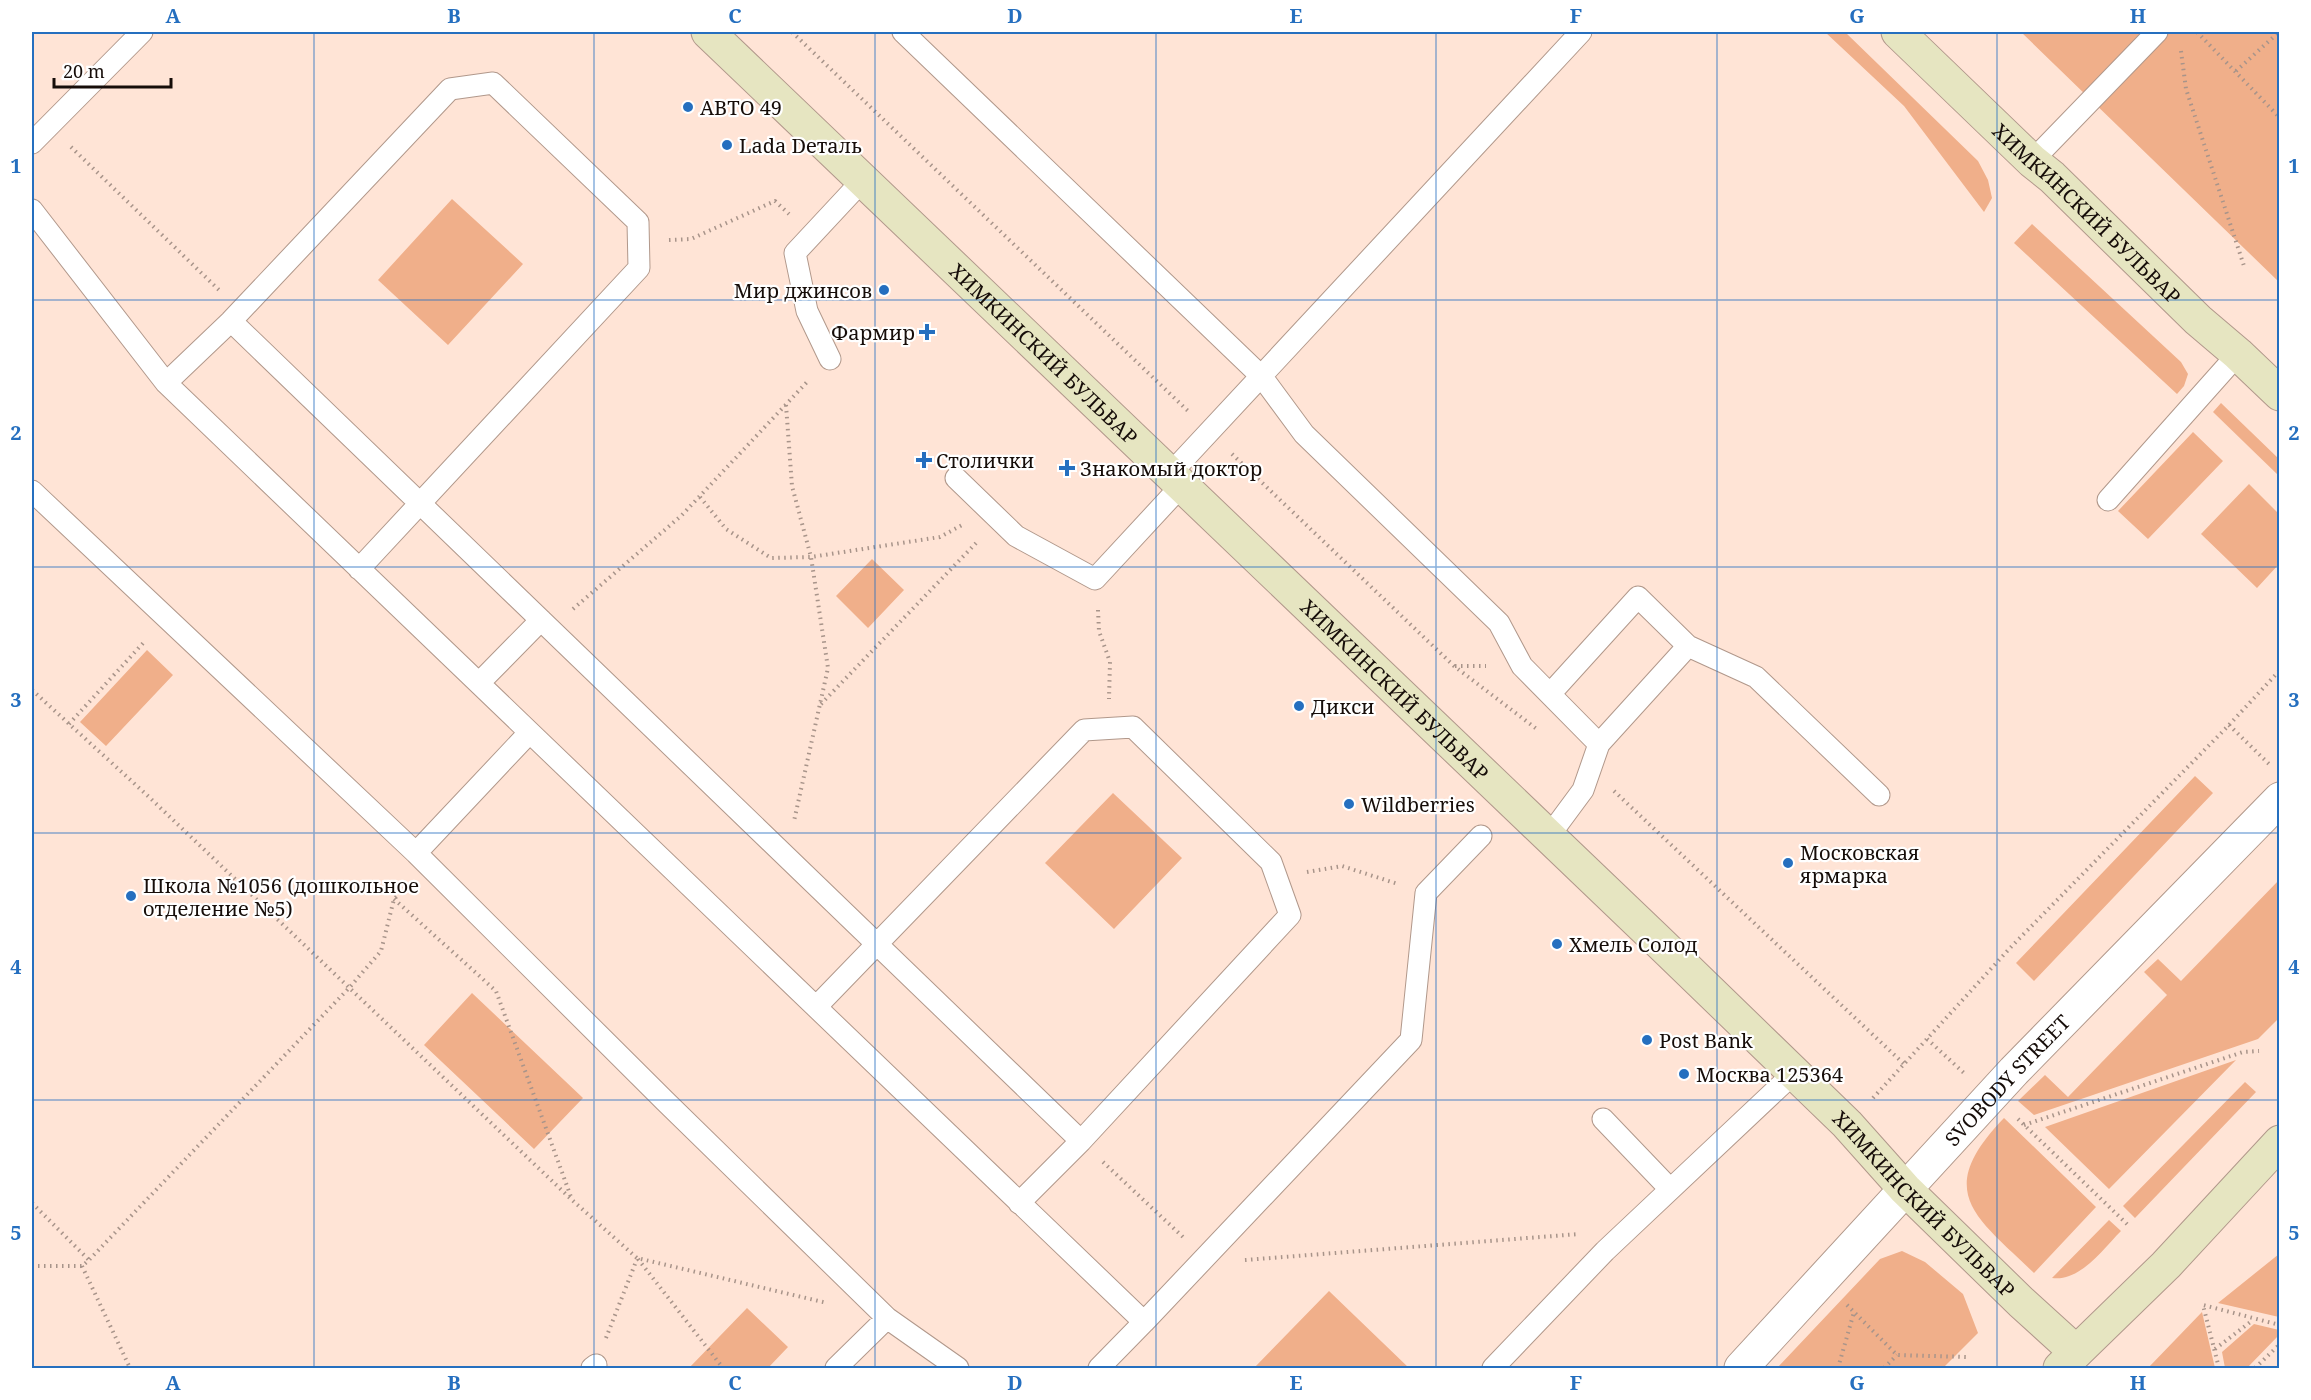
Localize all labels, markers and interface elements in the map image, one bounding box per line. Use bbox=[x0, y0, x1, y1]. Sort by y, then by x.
text: A bbox=[165, 2, 181, 29]
text: B bbox=[447, 2, 461, 29]
text: C bbox=[728, 2, 742, 29]
text: D bbox=[1007, 2, 1023, 29]
text: E bbox=[1289, 2, 1303, 29]
text: F bbox=[1570, 2, 1582, 29]
text: G bbox=[1849, 2, 1865, 29]
text: H bbox=[2130, 2, 2146, 29]
scale bar bbox=[54, 51, 171, 89]
text: 20 m bbox=[63, 59, 105, 83]
place label: АВТО 49 bbox=[700, 94, 782, 121]
marker: АВТО 49 bbox=[681, 100, 695, 114]
street label: ХИМКИНСКИЙ БУЛЬВАР bbox=[1987, 117, 2187, 310]
place label: Lada Dеталь bbox=[739, 132, 862, 159]
marker: Lada Dеталь bbox=[720, 138, 734, 152]
text: 1 bbox=[10, 152, 22, 179]
text: 1 bbox=[2288, 152, 2300, 179]
street label: ХИМКИНСКИЙ БУЛЬВАР bbox=[944, 257, 1144, 450]
place label: Мир джинсов bbox=[734, 277, 872, 304]
marker: Мир джинсов bbox=[877, 283, 891, 297]
place label: Фармир bbox=[831, 319, 915, 346]
marker: Фармир bbox=[920, 325, 934, 339]
text: 2 bbox=[10, 419, 22, 446]
text: 2 bbox=[2288, 419, 2300, 446]
place label: Столички bbox=[936, 447, 1034, 474]
marker: Столички bbox=[917, 453, 931, 467]
place label: Знакомый доктор bbox=[1080, 455, 1262, 482]
marker: Знакомый доктор bbox=[1058, 459, 1076, 477]
street label: ХИМКИНСКИЙ БУЛЬВАР bbox=[1295, 593, 1495, 786]
text: 3 bbox=[10, 686, 22, 713]
text: 3 bbox=[2288, 686, 2300, 713]
place label: Дикси bbox=[1311, 693, 1375, 720]
marker: Дикси bbox=[1292, 699, 1306, 713]
place label: Wildberries bbox=[1361, 791, 1475, 818]
marker: Wildberries bbox=[1342, 797, 1356, 811]
place label: Московская ярмарка bbox=[1800, 839, 1919, 889]
marker: Московская ярмарка bbox=[1781, 856, 1795, 870]
place label: Школа №1056 (дошкольное отделение №5) bbox=[143, 872, 419, 922]
marker: Школа №1056 (дошкольное отделение №5) bbox=[124, 889, 138, 903]
place label: Хмель Солод bbox=[1569, 931, 1698, 958]
marker: Хмель Солод bbox=[1550, 937, 1564, 951]
text: 4 bbox=[10, 953, 22, 980]
text: 4 bbox=[2288, 953, 2300, 980]
street label: SVOBODY STREET bbox=[1938, 1009, 2075, 1152]
place label: Post Bank bbox=[1659, 1027, 1753, 1054]
marker: Post Bank bbox=[1640, 1033, 1654, 1047]
place label: Москва 125364 bbox=[1696, 1061, 1843, 1088]
marker: Москва 125364 bbox=[1677, 1067, 1691, 1081]
street label: ХИМКИНСКИЙ БУЛЬВАР bbox=[1827, 1104, 2021, 1303]
text: 5 bbox=[10, 1219, 22, 1246]
text: 5 bbox=[2288, 1219, 2300, 1246]
text: A bbox=[165, 1369, 181, 1396]
text: B bbox=[447, 1369, 461, 1396]
text: C bbox=[728, 1369, 742, 1396]
text: D bbox=[1007, 1369, 1023, 1396]
text: E bbox=[1289, 1369, 1303, 1396]
text: F bbox=[1570, 1369, 1582, 1396]
text: G bbox=[1849, 1369, 1865, 1396]
text: H bbox=[2130, 1369, 2146, 1396]

